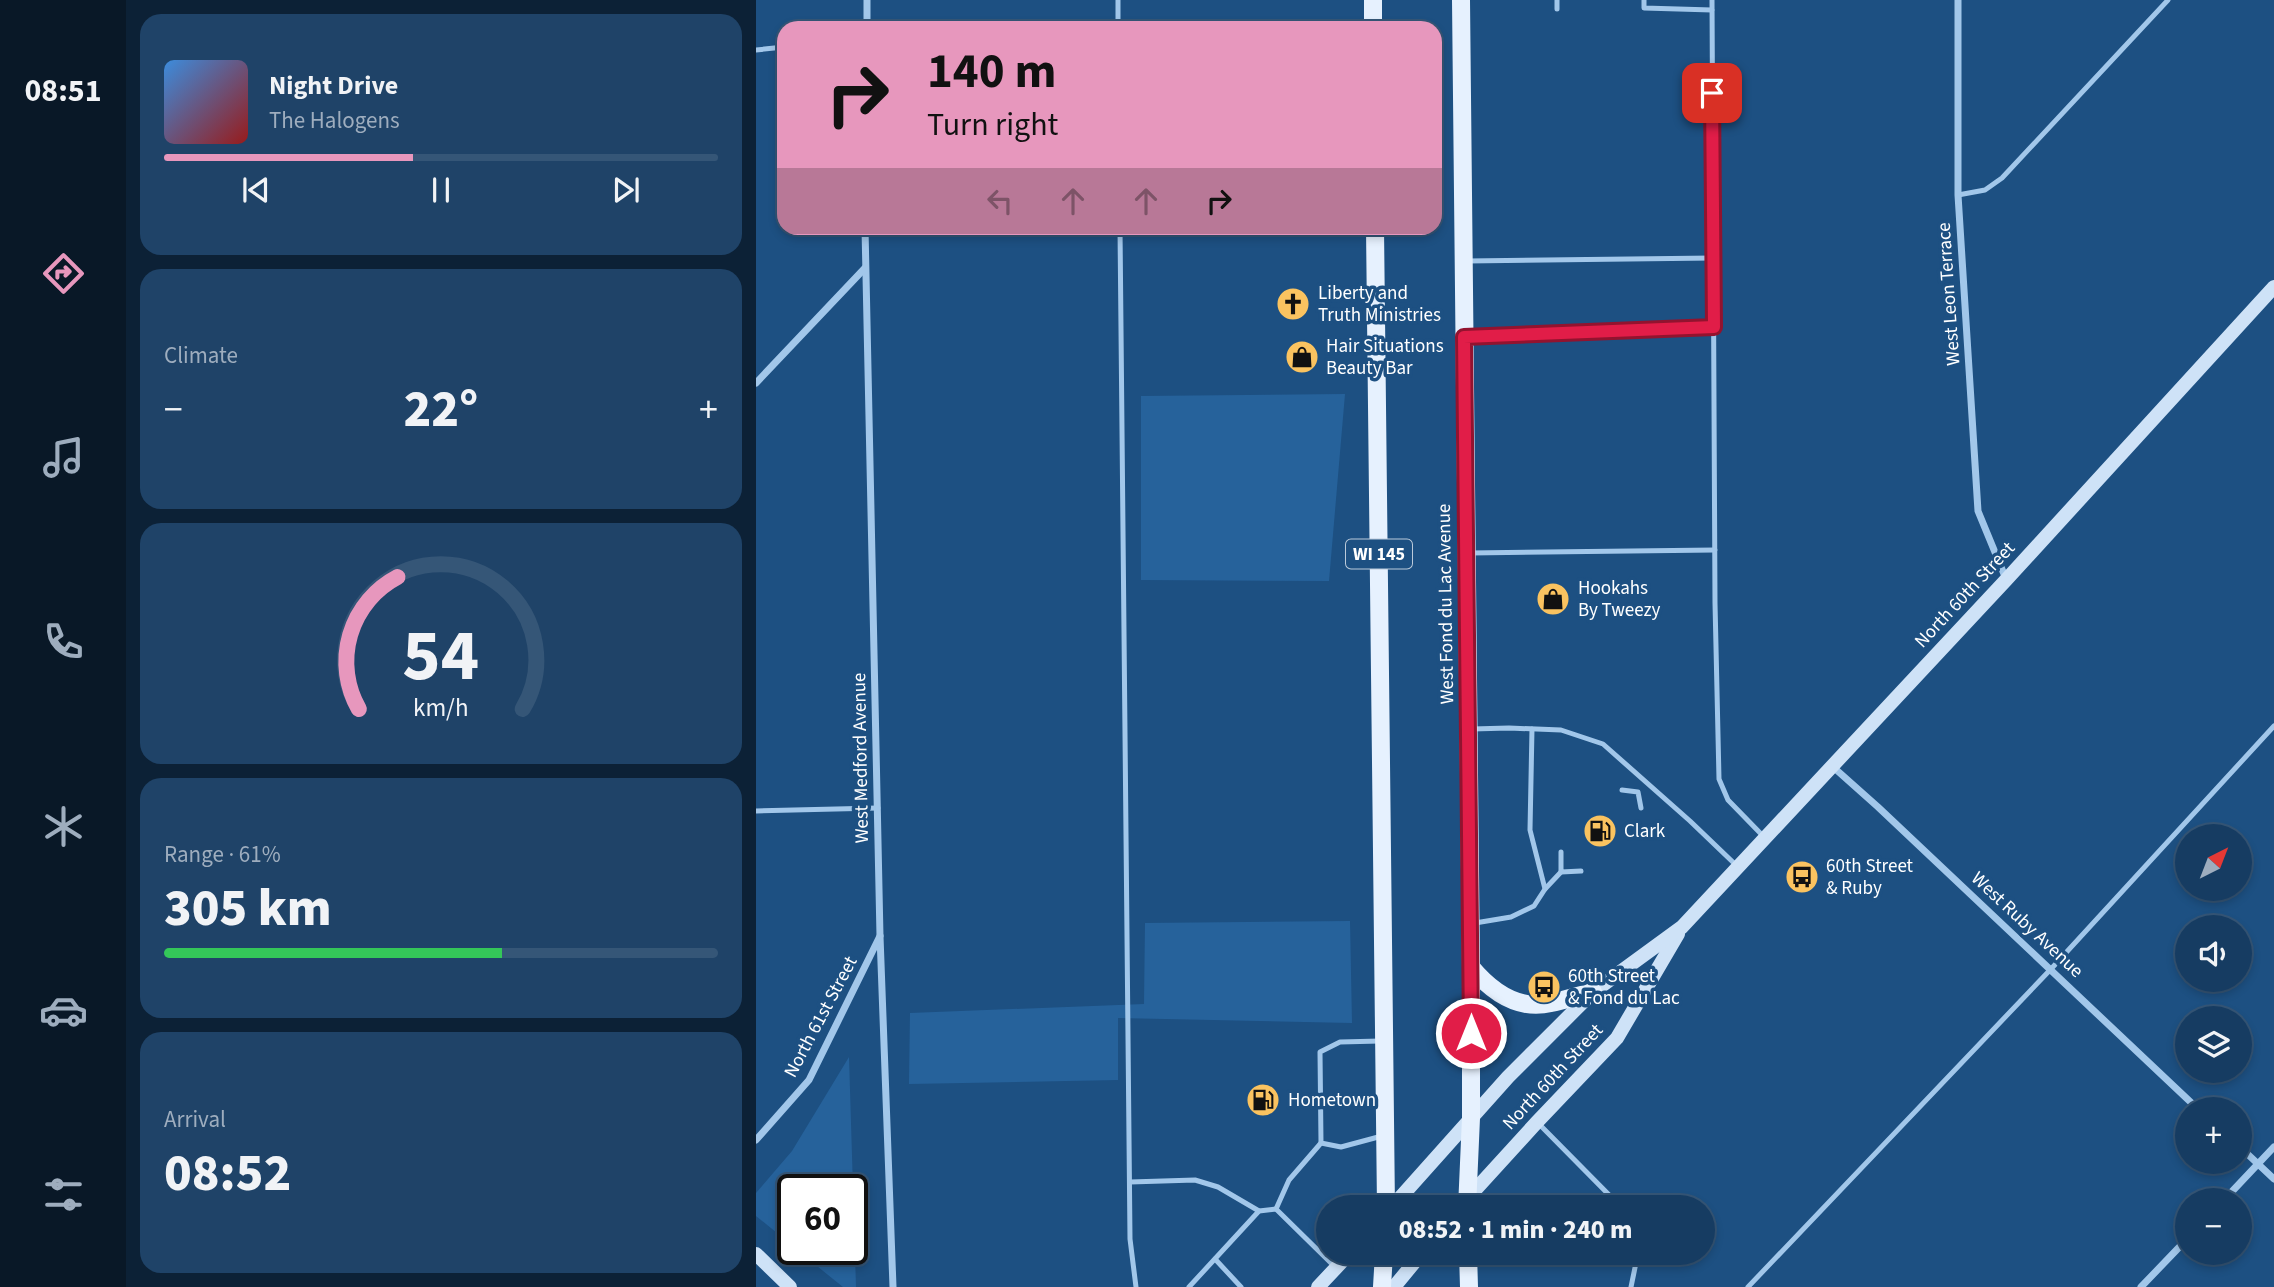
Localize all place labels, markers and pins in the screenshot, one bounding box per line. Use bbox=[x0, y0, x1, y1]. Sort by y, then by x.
pin bbox=[1682, 63, 1742, 123]
place label: Liberty and Truth Ministries bbox=[1318, 280, 1441, 329]
church icon: Liberty and Truth Ministries bbox=[1274, 285, 1312, 323]
place label: Hair Situations Beauty Bar bbox=[1326, 333, 1444, 382]
shop icon: Hair Situations Beauty Bar bbox=[1283, 338, 1321, 376]
place label: Hookahs By Tweezy bbox=[1578, 575, 1661, 624]
shop icon: Hookahs By Tweezy bbox=[1534, 580, 1572, 618]
fuel station icon: Clark bbox=[1581, 812, 1619, 850]
place label: Clark bbox=[1624, 818, 1666, 845]
place label: 60th Street & Ruby bbox=[1826, 853, 1914, 902]
bus stop icon: 60th Street & Ruby bbox=[1783, 858, 1821, 896]
place label: 60th Street & Fond du Lac bbox=[1568, 963, 1680, 1012]
bus stop icon: 60th Street & Fond du Lac bbox=[1525, 968, 1563, 1006]
fuel station icon: Hometown bbox=[1244, 1081, 1282, 1119]
place label: Hometown bbox=[1288, 1087, 1376, 1114]

